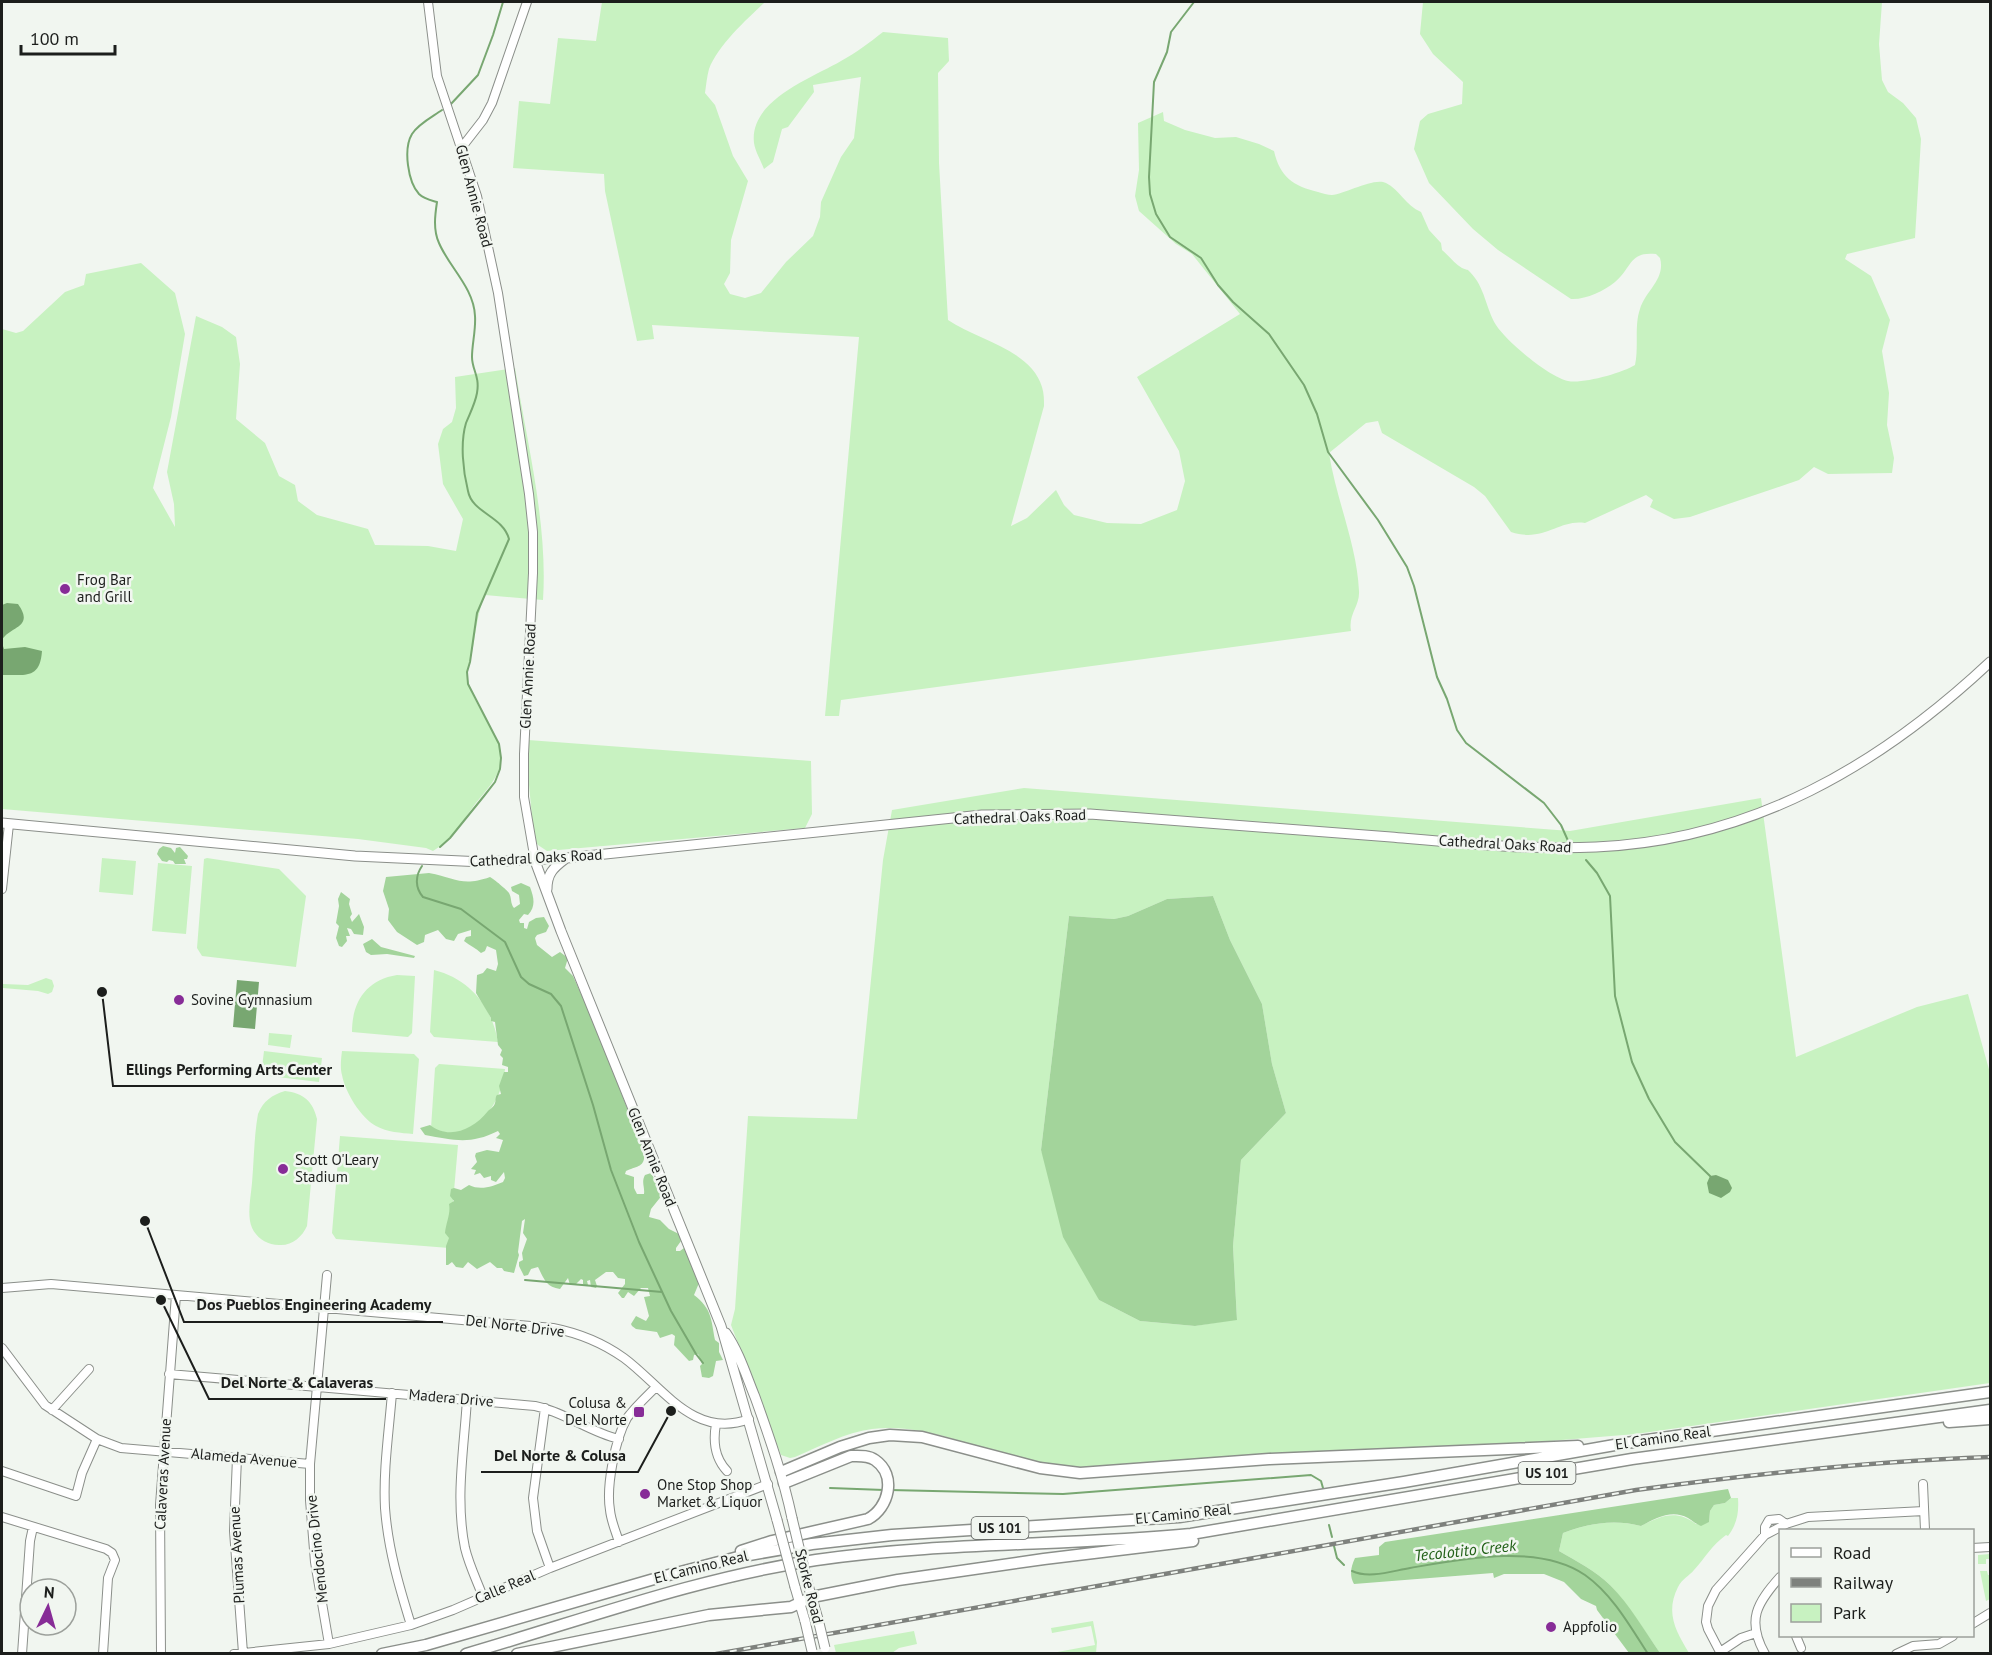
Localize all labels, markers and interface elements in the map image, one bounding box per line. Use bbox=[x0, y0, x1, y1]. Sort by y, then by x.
scale bar bbox=[21, 18, 116, 56]
text: 100 m bbox=[30, 27, 79, 50]
street label: Glen Annie Road bbox=[452, 142, 497, 249]
place label: Frog Bar and Grill bbox=[77, 570, 132, 606]
marker: Frog Bar and Grill bbox=[58, 582, 72, 596]
street label: Glen Annie Road bbox=[515, 623, 540, 729]
street label: Cathedral Oaks Road bbox=[953, 805, 1087, 828]
street label: Cathedral Oaks Road bbox=[1438, 831, 1572, 856]
street label: Cathedral Oaks Road bbox=[469, 845, 603, 870]
place label: Sovine Gymnasium bbox=[191, 990, 313, 1009]
marker: Sovine Gymnasium bbox=[172, 993, 186, 1007]
callout: Ellings Performing Arts Center bbox=[113, 1052, 344, 1086]
text: Ellings Performing Arts Center bbox=[126, 1059, 332, 1079]
street label: Glen Annie Road bbox=[624, 1104, 681, 1209]
place label: Scott O'Leary Stadium bbox=[295, 1150, 379, 1186]
marker: Scott O'Leary Stadium bbox=[276, 1162, 290, 1176]
callout: Dos Pueblos Engineering Academy bbox=[184, 1288, 443, 1322]
text: Dos Pueblos Engineering Academy bbox=[197, 1294, 432, 1314]
street label: Del Norte Drive bbox=[464, 1310, 566, 1341]
callout: Del Norte & Calaveras bbox=[209, 1365, 386, 1399]
text: Del Norte & Calaveras bbox=[221, 1372, 373, 1392]
street label: Madera Drive bbox=[408, 1384, 494, 1411]
place label: Colusa & Del Norte bbox=[565, 1393, 627, 1429]
marker: Colusa & Del Norte bbox=[632, 1405, 646, 1419]
street label: Calaveras Avenue bbox=[150, 1418, 175, 1530]
street label: El Camino Real bbox=[1614, 1421, 1713, 1454]
callout: Del Norte & Colusa bbox=[481, 1438, 638, 1472]
street label: Alameda Avenue bbox=[190, 1443, 298, 1472]
text: Del Norte & Colusa bbox=[494, 1445, 626, 1465]
road number: US 101 bbox=[1518, 1462, 1576, 1484]
place label: One Stop Shop Market & Liquor bbox=[657, 1475, 762, 1511]
marker: One Stop Shop Market & Liquor bbox=[638, 1487, 652, 1501]
street label: Mendocino Drive bbox=[301, 1494, 332, 1604]
street label: El Camino Real bbox=[1134, 1499, 1232, 1528]
street label: Plumas Avenue bbox=[224, 1506, 249, 1604]
road number: US 101 bbox=[972, 1517, 1028, 1539]
legend bbox=[1779, 1529, 1974, 1637]
water label: Tecolotito Creek bbox=[1413, 1535, 1518, 1565]
text: Road bbox=[1833, 1541, 1871, 1564]
street label: El Camino Real bbox=[652, 1546, 750, 1587]
street label: Storke Road bbox=[791, 1547, 828, 1625]
street label: Calle Real bbox=[472, 1565, 538, 1608]
text: Railway bbox=[1833, 1571, 1894, 1594]
north arrow bbox=[18, 1577, 78, 1637]
text: N bbox=[43, 1582, 55, 1602]
text: Park bbox=[1833, 1601, 1866, 1624]
place label: Appfolio bbox=[1563, 1617, 1617, 1636]
marker: Appfolio bbox=[1544, 1620, 1558, 1634]

